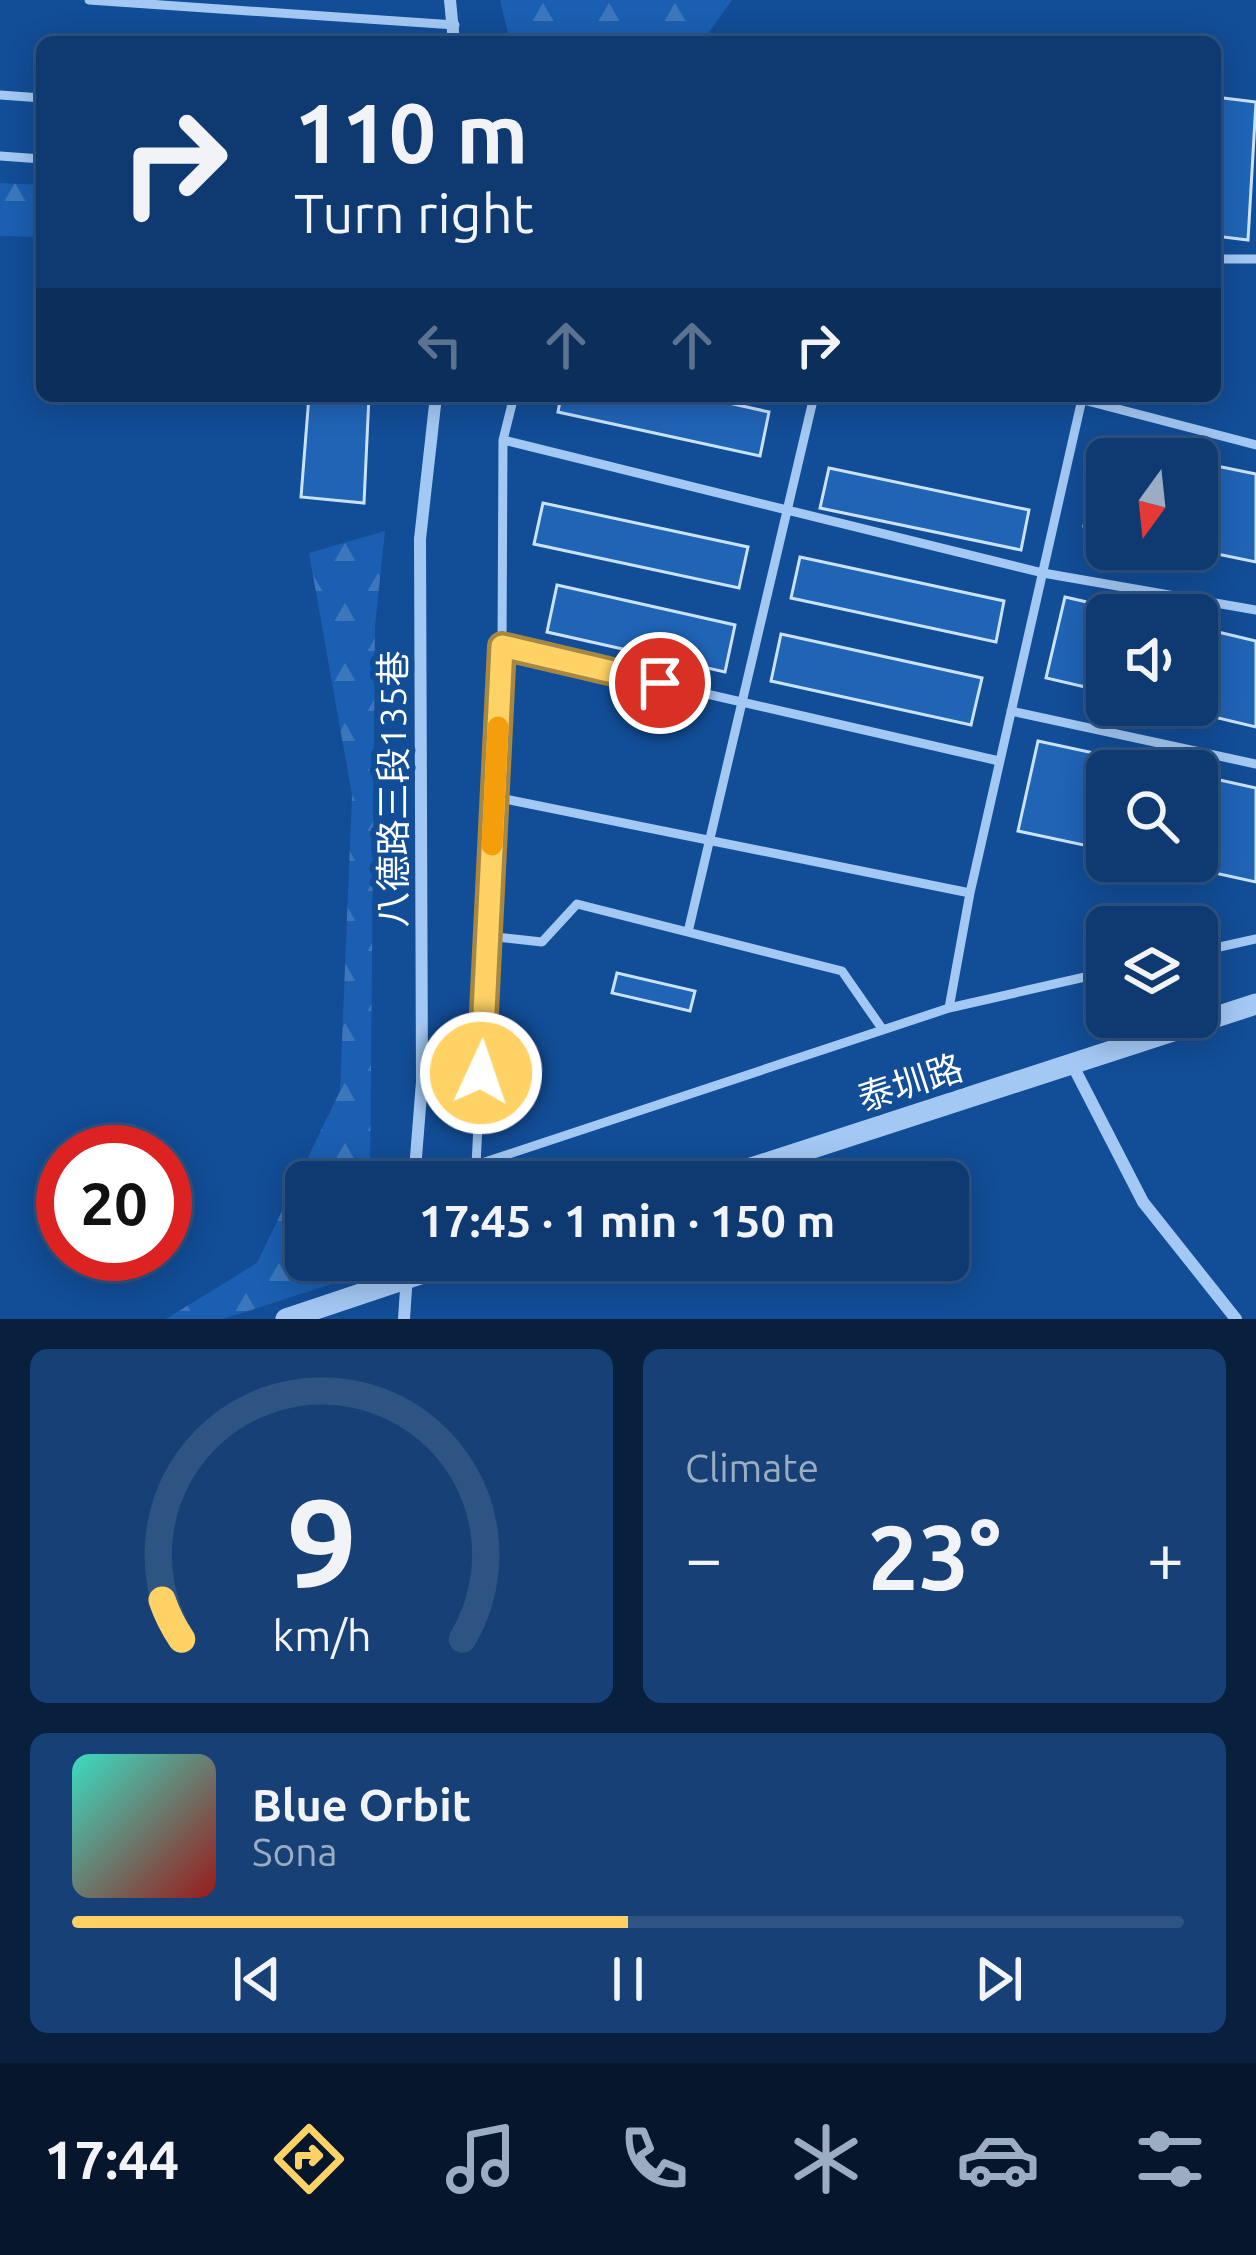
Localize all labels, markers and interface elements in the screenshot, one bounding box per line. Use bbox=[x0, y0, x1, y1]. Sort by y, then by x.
icon: right bbox=[96, 84, 252, 240]
text: 110 m bbox=[294, 85, 528, 179]
text: Turn right bbox=[294, 183, 534, 243]
icon: left bbox=[407, 312, 473, 378]
icon: ahead bbox=[533, 312, 599, 378]
icon: ahead bbox=[659, 312, 725, 378]
icon: right bbox=[785, 312, 851, 378]
north arrow bbox=[1086, 438, 1218, 570]
map controls bbox=[1086, 438, 1218, 1038]
button: sound bbox=[1086, 594, 1218, 726]
pin bbox=[609, 632, 711, 734]
icon: arrive bbox=[627, 650, 693, 716]
street label: 八德路三段135巷 bbox=[372, 651, 413, 927]
button: search bbox=[1086, 750, 1218, 882]
button: layers bbox=[1086, 906, 1218, 1038]
position arrow bbox=[418, 1010, 544, 1136]
street label: 泰圳路 bbox=[852, 1046, 968, 1118]
speed limit sign: 20 bbox=[36, 1125, 192, 1281]
text: 17:45 · 1 min · 150 m bbox=[419, 1195, 835, 1246]
text: Climate bbox=[685, 1446, 819, 1489]
text: 9 bbox=[286, 1472, 357, 1612]
text: 23° bbox=[868, 1506, 1001, 1607]
text: − bbox=[685, 1520, 722, 1594]
text: + bbox=[1147, 1520, 1184, 1594]
text: km/h bbox=[272, 1611, 371, 1659]
text: Blue Orbit bbox=[252, 1779, 471, 1830]
text: Sona bbox=[252, 1830, 338, 1873]
icon: previous bbox=[224, 1946, 290, 2012]
icon: pause bbox=[595, 1946, 661, 2012]
icon: next bbox=[966, 1946, 1032, 2012]
icon: directions bbox=[267, 2117, 351, 2201]
icon: music bbox=[439, 2117, 523, 2201]
icon: phone bbox=[612, 2117, 696, 2201]
icon: climate bbox=[784, 2117, 868, 2201]
icon: car bbox=[956, 2117, 1040, 2201]
icon: filters bbox=[1128, 2117, 1212, 2201]
text: 17:44 bbox=[44, 2129, 179, 2189]

